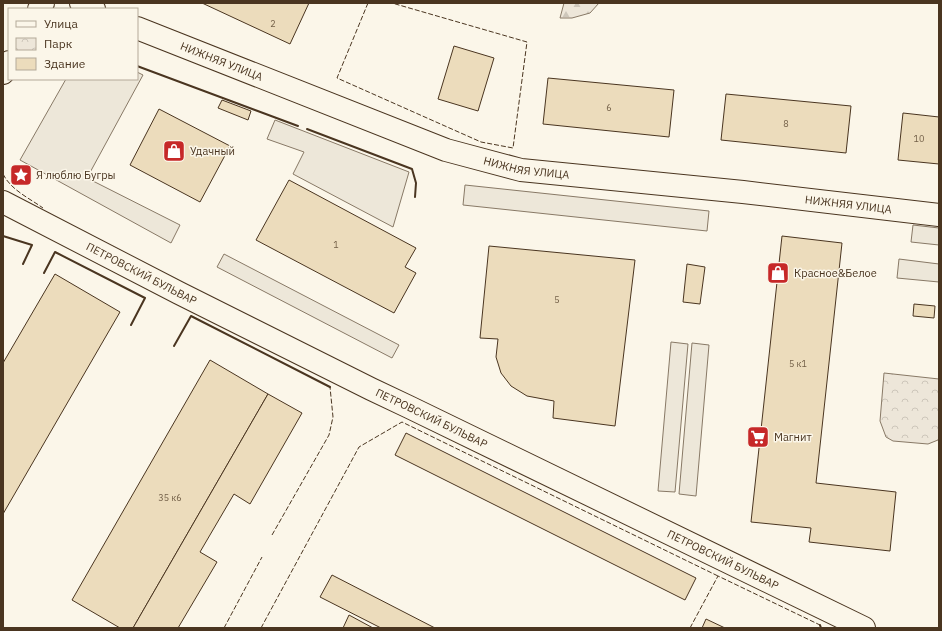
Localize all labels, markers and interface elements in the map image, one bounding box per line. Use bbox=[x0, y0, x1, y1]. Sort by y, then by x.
legend bbox=[8, 8, 138, 80]
text: Улица bbox=[44, 16, 78, 31]
house number: 2 bbox=[270, 18, 276, 29]
text: Парк bbox=[44, 36, 73, 51]
street label: НИЖНЯЯ УЛИЦА bbox=[179, 39, 265, 84]
text: Здание bbox=[44, 56, 86, 71]
house number: 6 bbox=[606, 102, 612, 113]
house number: 8 bbox=[783, 118, 789, 129]
house number: 10 bbox=[914, 133, 924, 144]
shop icon: Удачный bbox=[161, 138, 187, 164]
place label: Удачный bbox=[190, 144, 235, 158]
street label: НИЖНЯЯ УЛИЦА bbox=[482, 153, 570, 182]
place icon: Я люблю Бугры bbox=[8, 162, 34, 188]
place label: Я люблю Бугры bbox=[36, 168, 116, 182]
street label: НИЖНЯЯ УЛИЦА bbox=[804, 192, 892, 216]
street label: ПЕТРОВСКИЙ БУЛЬВАР bbox=[84, 239, 199, 308]
house number: 1 bbox=[333, 239, 339, 250]
shop icon: Красное&Белое bbox=[765, 260, 791, 286]
place label: Красное&Белое bbox=[794, 266, 877, 280]
house number: 5 bbox=[554, 294, 560, 305]
house number: 5 к1 bbox=[789, 358, 807, 369]
street label: ПЕТРОВСКИЙ БУЛЬВАР bbox=[373, 385, 490, 451]
supermarket icon: Магнит bbox=[745, 424, 771, 450]
place label: Магнит bbox=[774, 430, 812, 444]
house number: 35 к6 bbox=[158, 492, 182, 503]
street label: ПЕТРОВСКИЙ БУЛЬВАР bbox=[665, 527, 781, 593]

